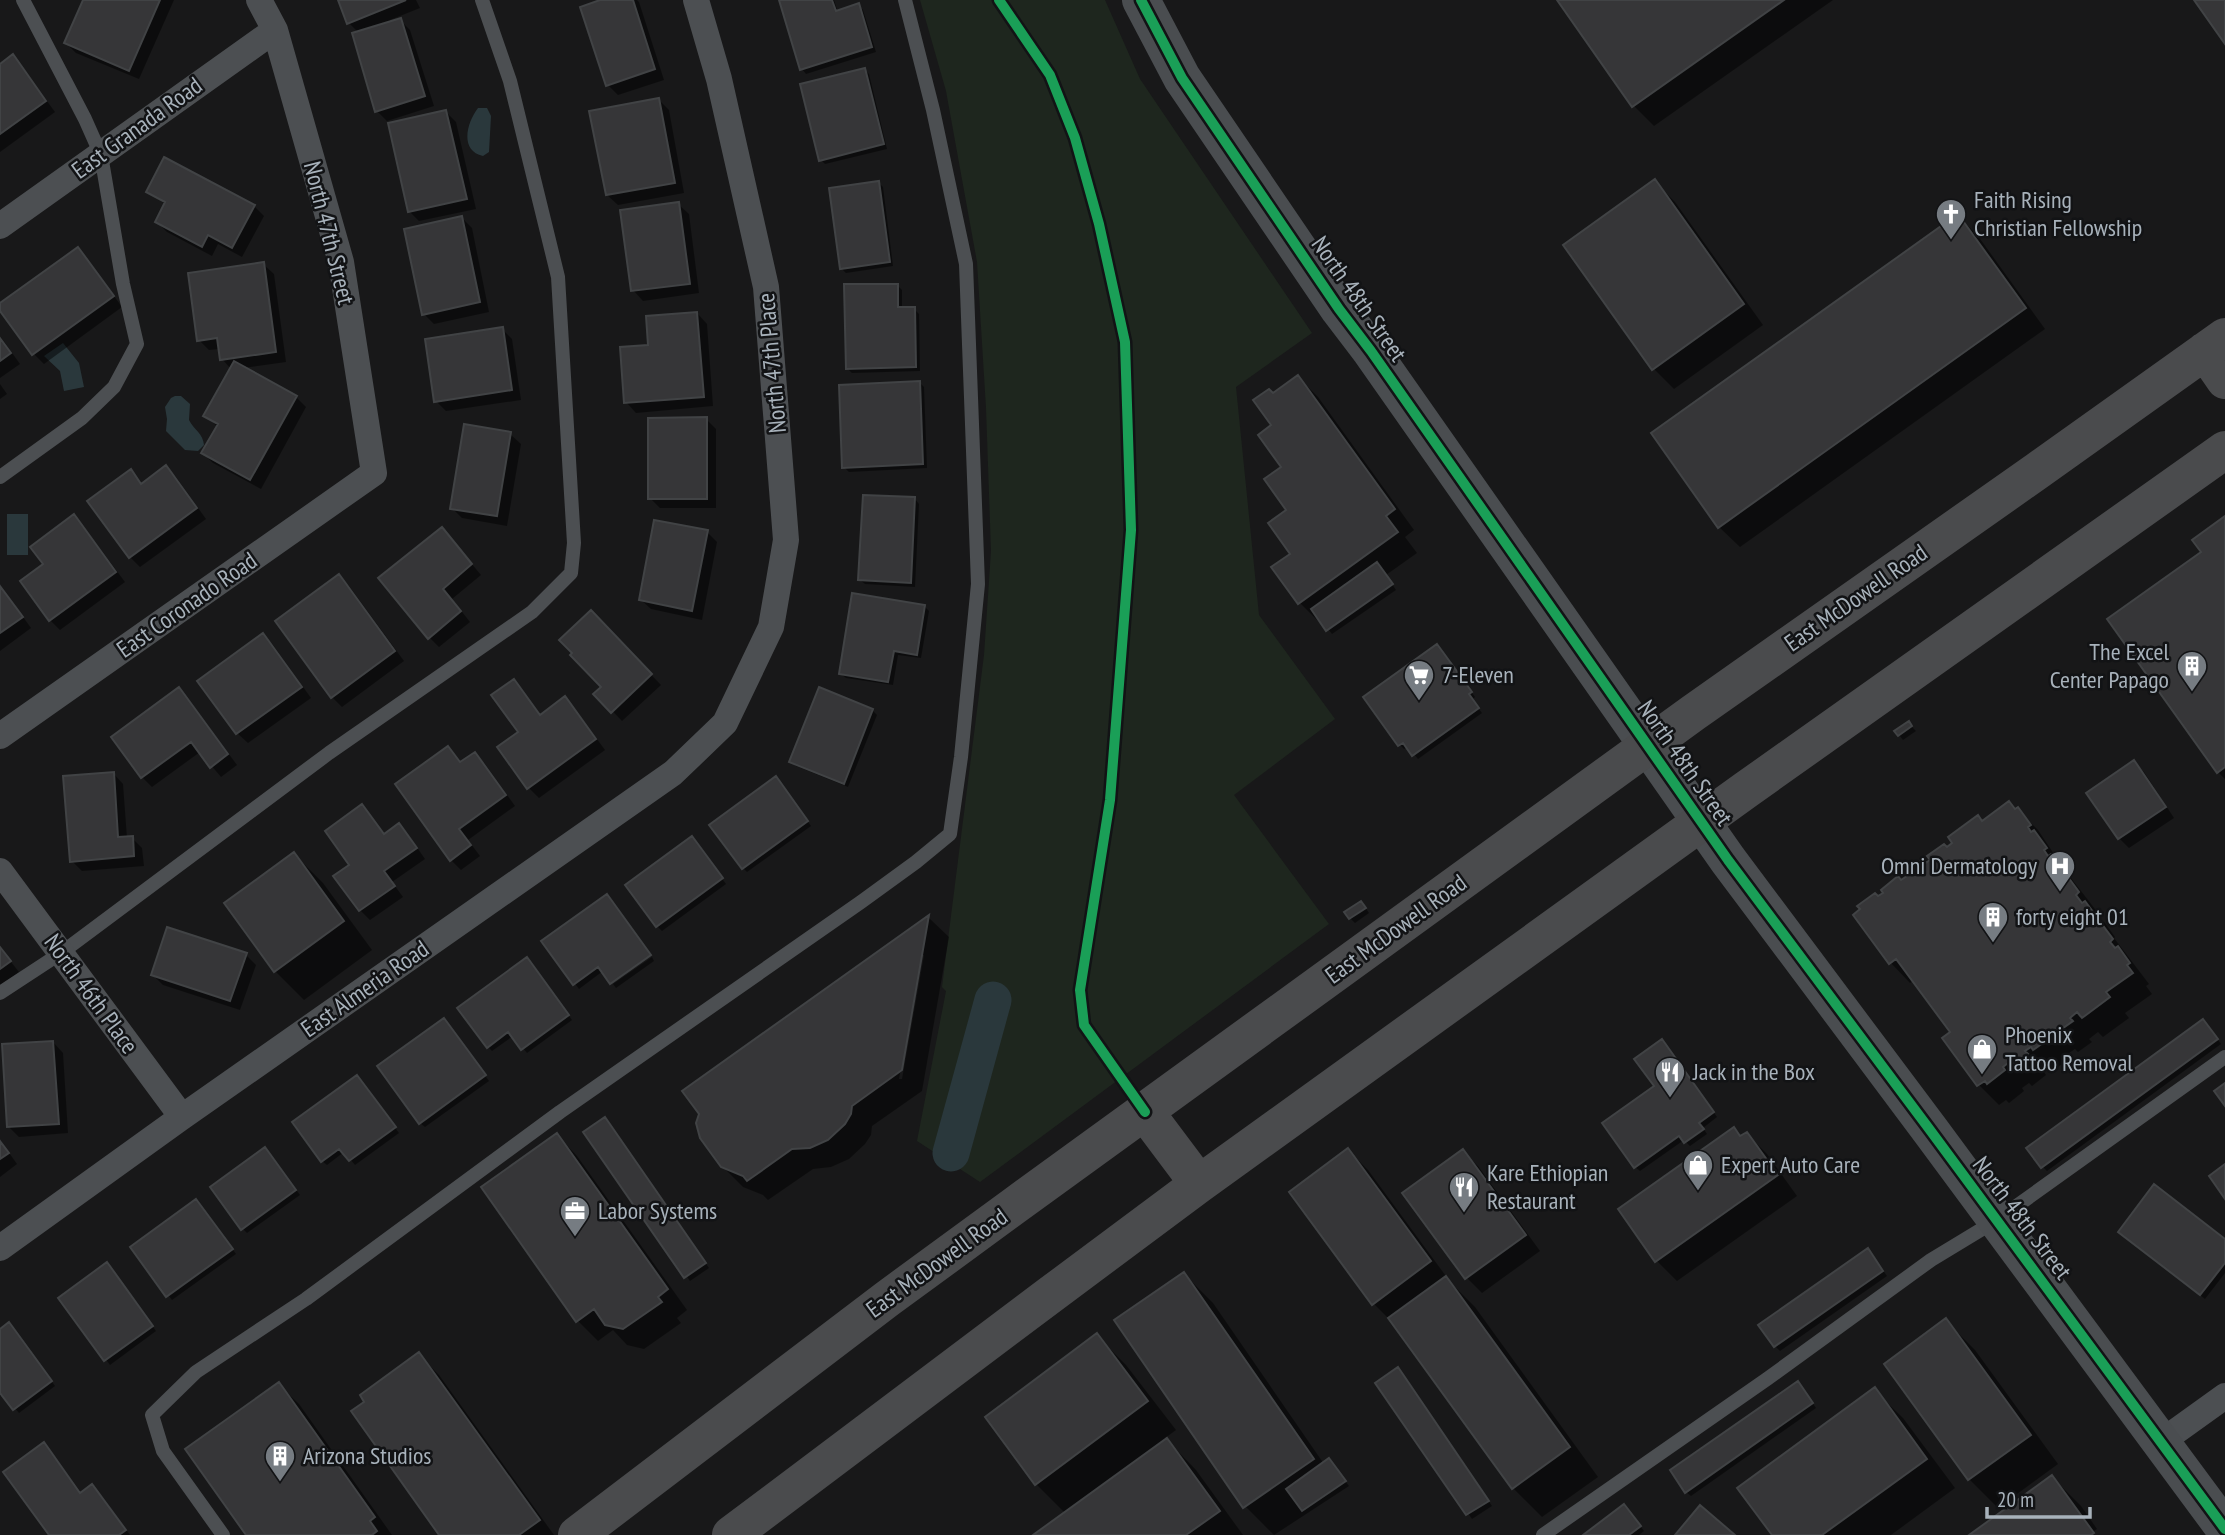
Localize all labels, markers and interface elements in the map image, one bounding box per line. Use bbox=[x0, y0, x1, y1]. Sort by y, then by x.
street label: East Granada Road bbox=[65, 70, 208, 185]
street label: North 47th Street bbox=[297, 158, 362, 308]
place label: Faith Rising Christian Fellowship bbox=[1974, 184, 2142, 243]
church icon: Faith Rising Christian Fellowship bbox=[1934, 197, 1968, 241]
street label: North 48th Street bbox=[1305, 230, 1414, 368]
street label: North 47th Place bbox=[750, 292, 793, 434]
street label: East McDowell Road bbox=[1778, 537, 1933, 658]
street label: East Coronado Road bbox=[111, 545, 263, 664]
place label: The Excel Center Papago bbox=[2050, 636, 2169, 695]
building icon: The Excel Center Papago bbox=[2175, 649, 2209, 693]
supermarket icon: 7-Eleven bbox=[1402, 658, 1436, 702]
place label: 7-Eleven bbox=[1442, 659, 1514, 690]
street label: North 48th Street bbox=[1631, 694, 1740, 832]
hospital icon: Omni Dermatology bbox=[2043, 849, 2077, 893]
place label: Omni Dermatology bbox=[1881, 850, 2037, 881]
street label: East McDowell Road bbox=[1319, 867, 1473, 990]
building icon: forty eight 01 bbox=[1976, 900, 2010, 944]
place label: forty eight 01 bbox=[2016, 901, 2129, 932]
street label: North 46th Place bbox=[38, 928, 145, 1060]
street label: East Almeria Road bbox=[295, 933, 435, 1044]
place label: Phoenix Tattoo Removal bbox=[2005, 1019, 2133, 1078]
shop icon: Phoenix Tattoo Removal bbox=[1965, 1032, 1999, 1076]
restaurant icon: Jack in the Box bbox=[1653, 1055, 1687, 1099]
place label: Jack in the Box bbox=[1692, 1056, 1815, 1087]
shop icon: Expert Auto Care bbox=[1681, 1148, 1715, 1192]
place label: Expert Auto Care bbox=[1721, 1149, 1860, 1180]
street label: North 48th Street bbox=[1966, 1150, 2079, 1286]
place label: Kare Ethiopian Restaurant bbox=[1487, 1157, 1608, 1216]
restaurant icon: Kare Ethiopian Restaurant bbox=[1447, 1170, 1481, 1214]
office icon: Labor Systems bbox=[558, 1194, 592, 1238]
place label: Labor Systems bbox=[598, 1195, 717, 1226]
street label: East McDowell Road bbox=[860, 1201, 1014, 1324]
building icon: Arizona Studios bbox=[263, 1439, 297, 1483]
place label: Arizona Studios bbox=[303, 1440, 431, 1471]
scale bar bbox=[1987, 1476, 2090, 1520]
text: 20 m bbox=[1997, 1486, 2034, 1513]

